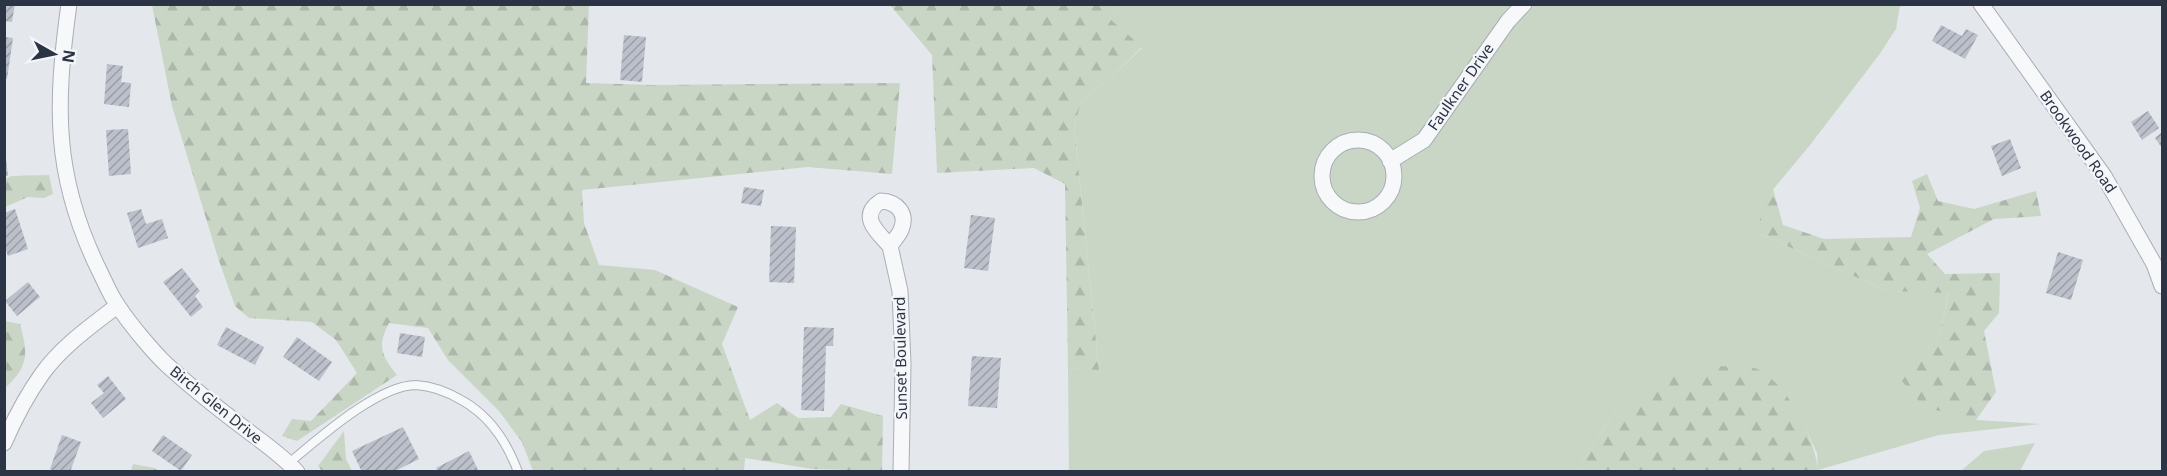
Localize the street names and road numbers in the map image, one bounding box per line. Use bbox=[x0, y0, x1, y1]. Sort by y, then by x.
street label: Faulkner Drive bbox=[1423, 39, 1498, 134]
street label: Brookwood Road bbox=[2036, 86, 2122, 197]
street label: Sunset Boulevard bbox=[889, 296, 911, 420]
street label: Birch Glen Drive bbox=[166, 361, 267, 448]

